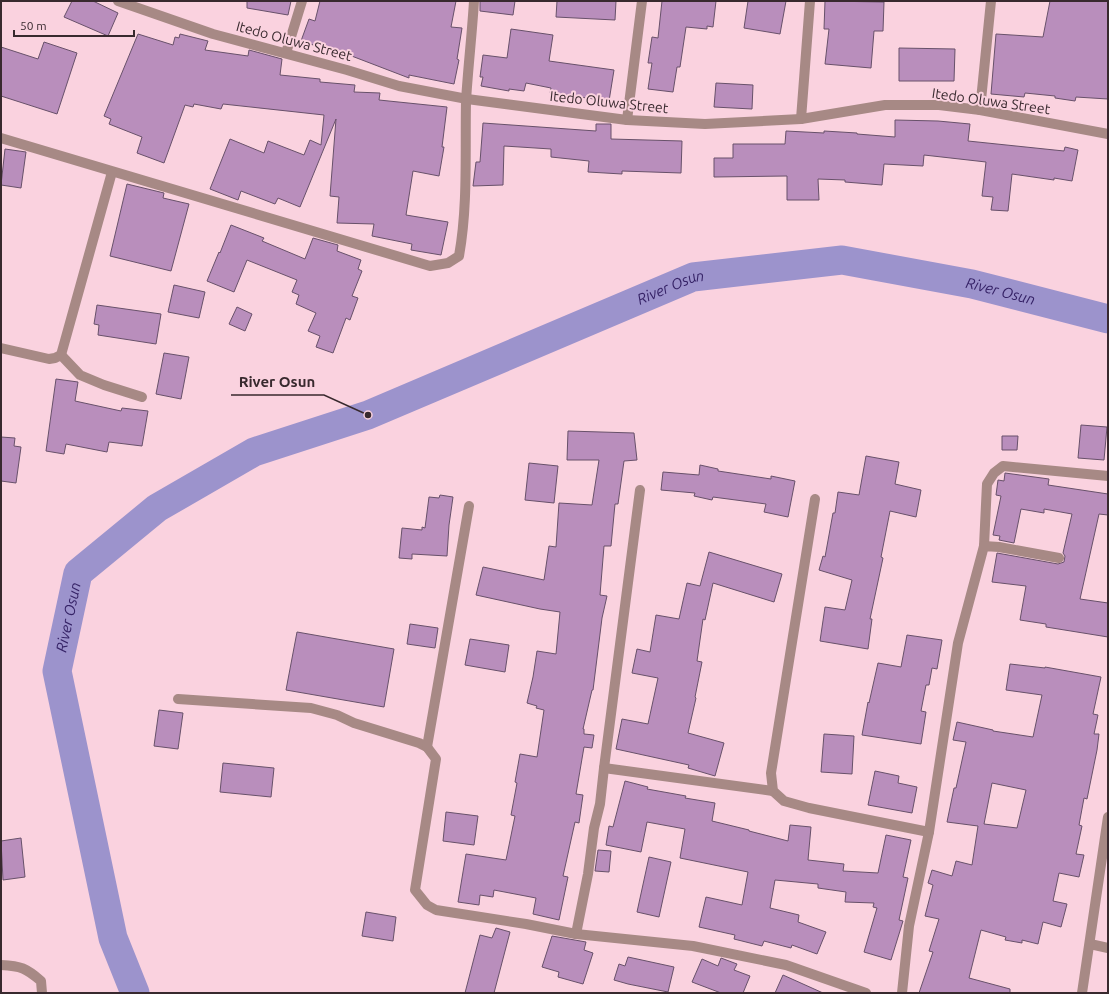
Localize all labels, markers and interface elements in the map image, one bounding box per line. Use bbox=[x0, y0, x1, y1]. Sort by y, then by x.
scale bar bbox=[14, 12, 134, 38]
street label: Itedo Oluwa Street bbox=[234, 18, 354, 64]
text: 50 m bbox=[20, 19, 47, 32]
street label: Itedo Oluwa Street bbox=[931, 85, 1052, 117]
street label: Itedo Oluwa Street bbox=[549, 88, 670, 116]
water label: River Osun bbox=[634, 267, 705, 308]
water label: River Osun bbox=[964, 274, 1037, 308]
callout: River Osun bbox=[231, 368, 324, 395]
text: River Osun bbox=[239, 373, 315, 390]
water label: River Osun bbox=[52, 581, 84, 654]

